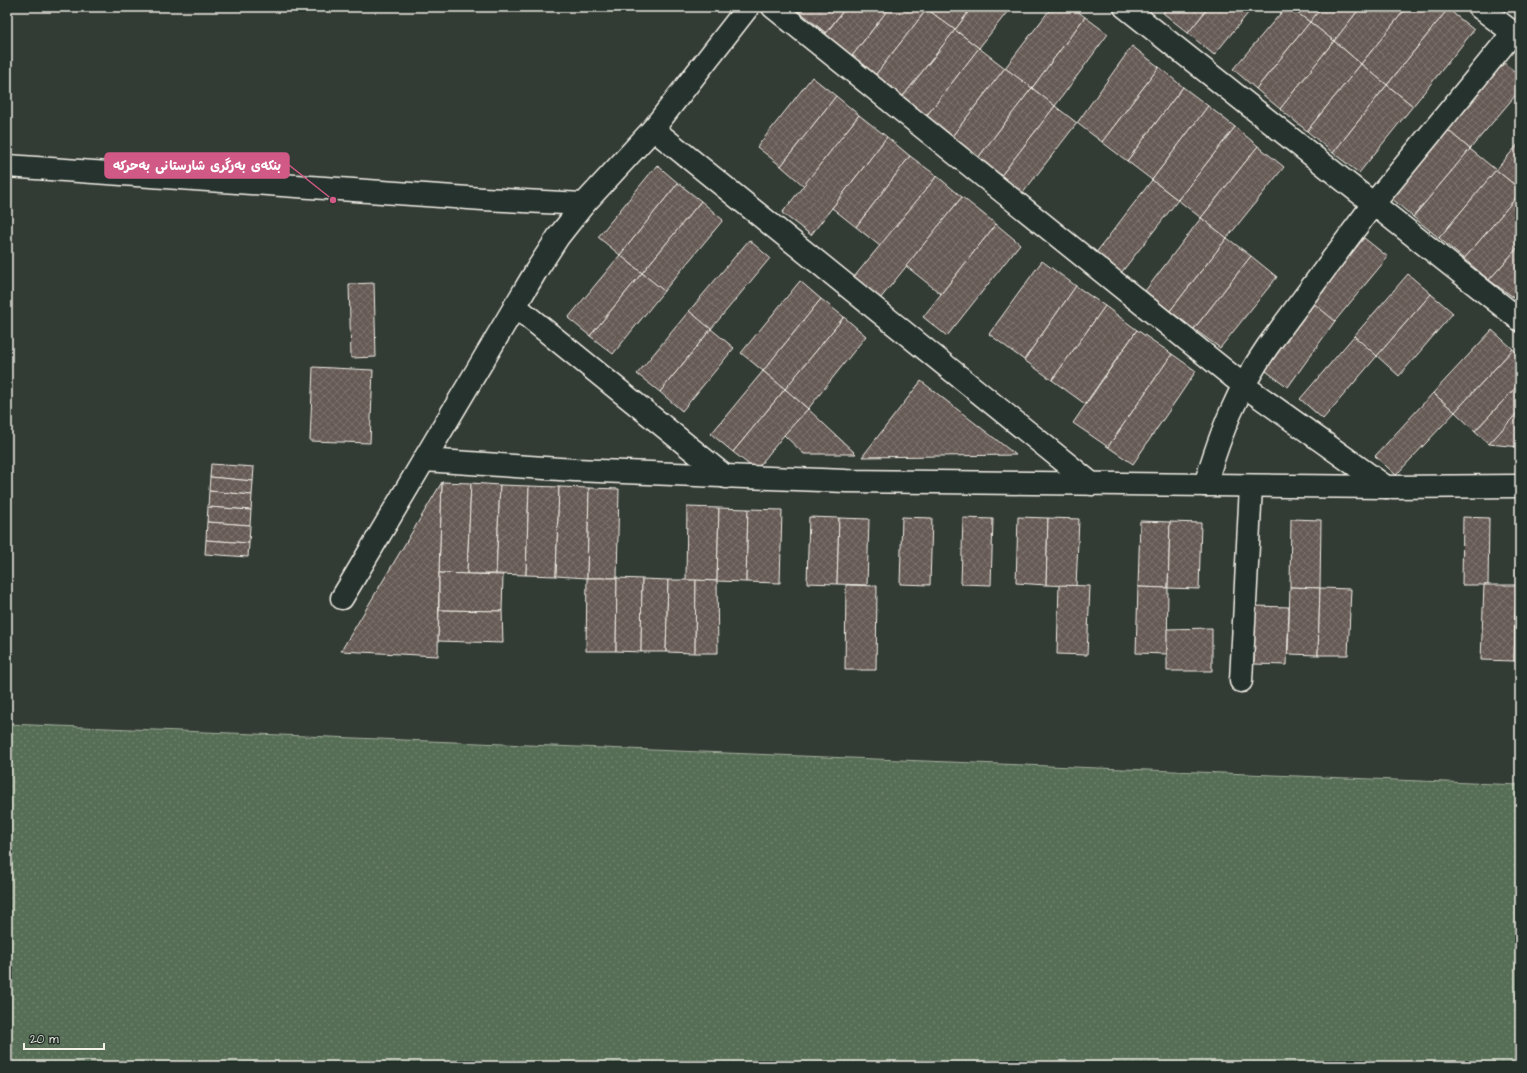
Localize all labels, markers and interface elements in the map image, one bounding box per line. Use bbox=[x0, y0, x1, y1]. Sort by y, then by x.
callout: بنکەی بەرگری شارستانی بەحرکە bbox=[105, 153, 289, 178]
text: بنکەی بەرگری شارستانی بەحرکە bbox=[113, 157, 281, 175]
scale bar bbox=[24, 1025, 104, 1051]
text: 20 m bbox=[30, 1031, 59, 1048]

